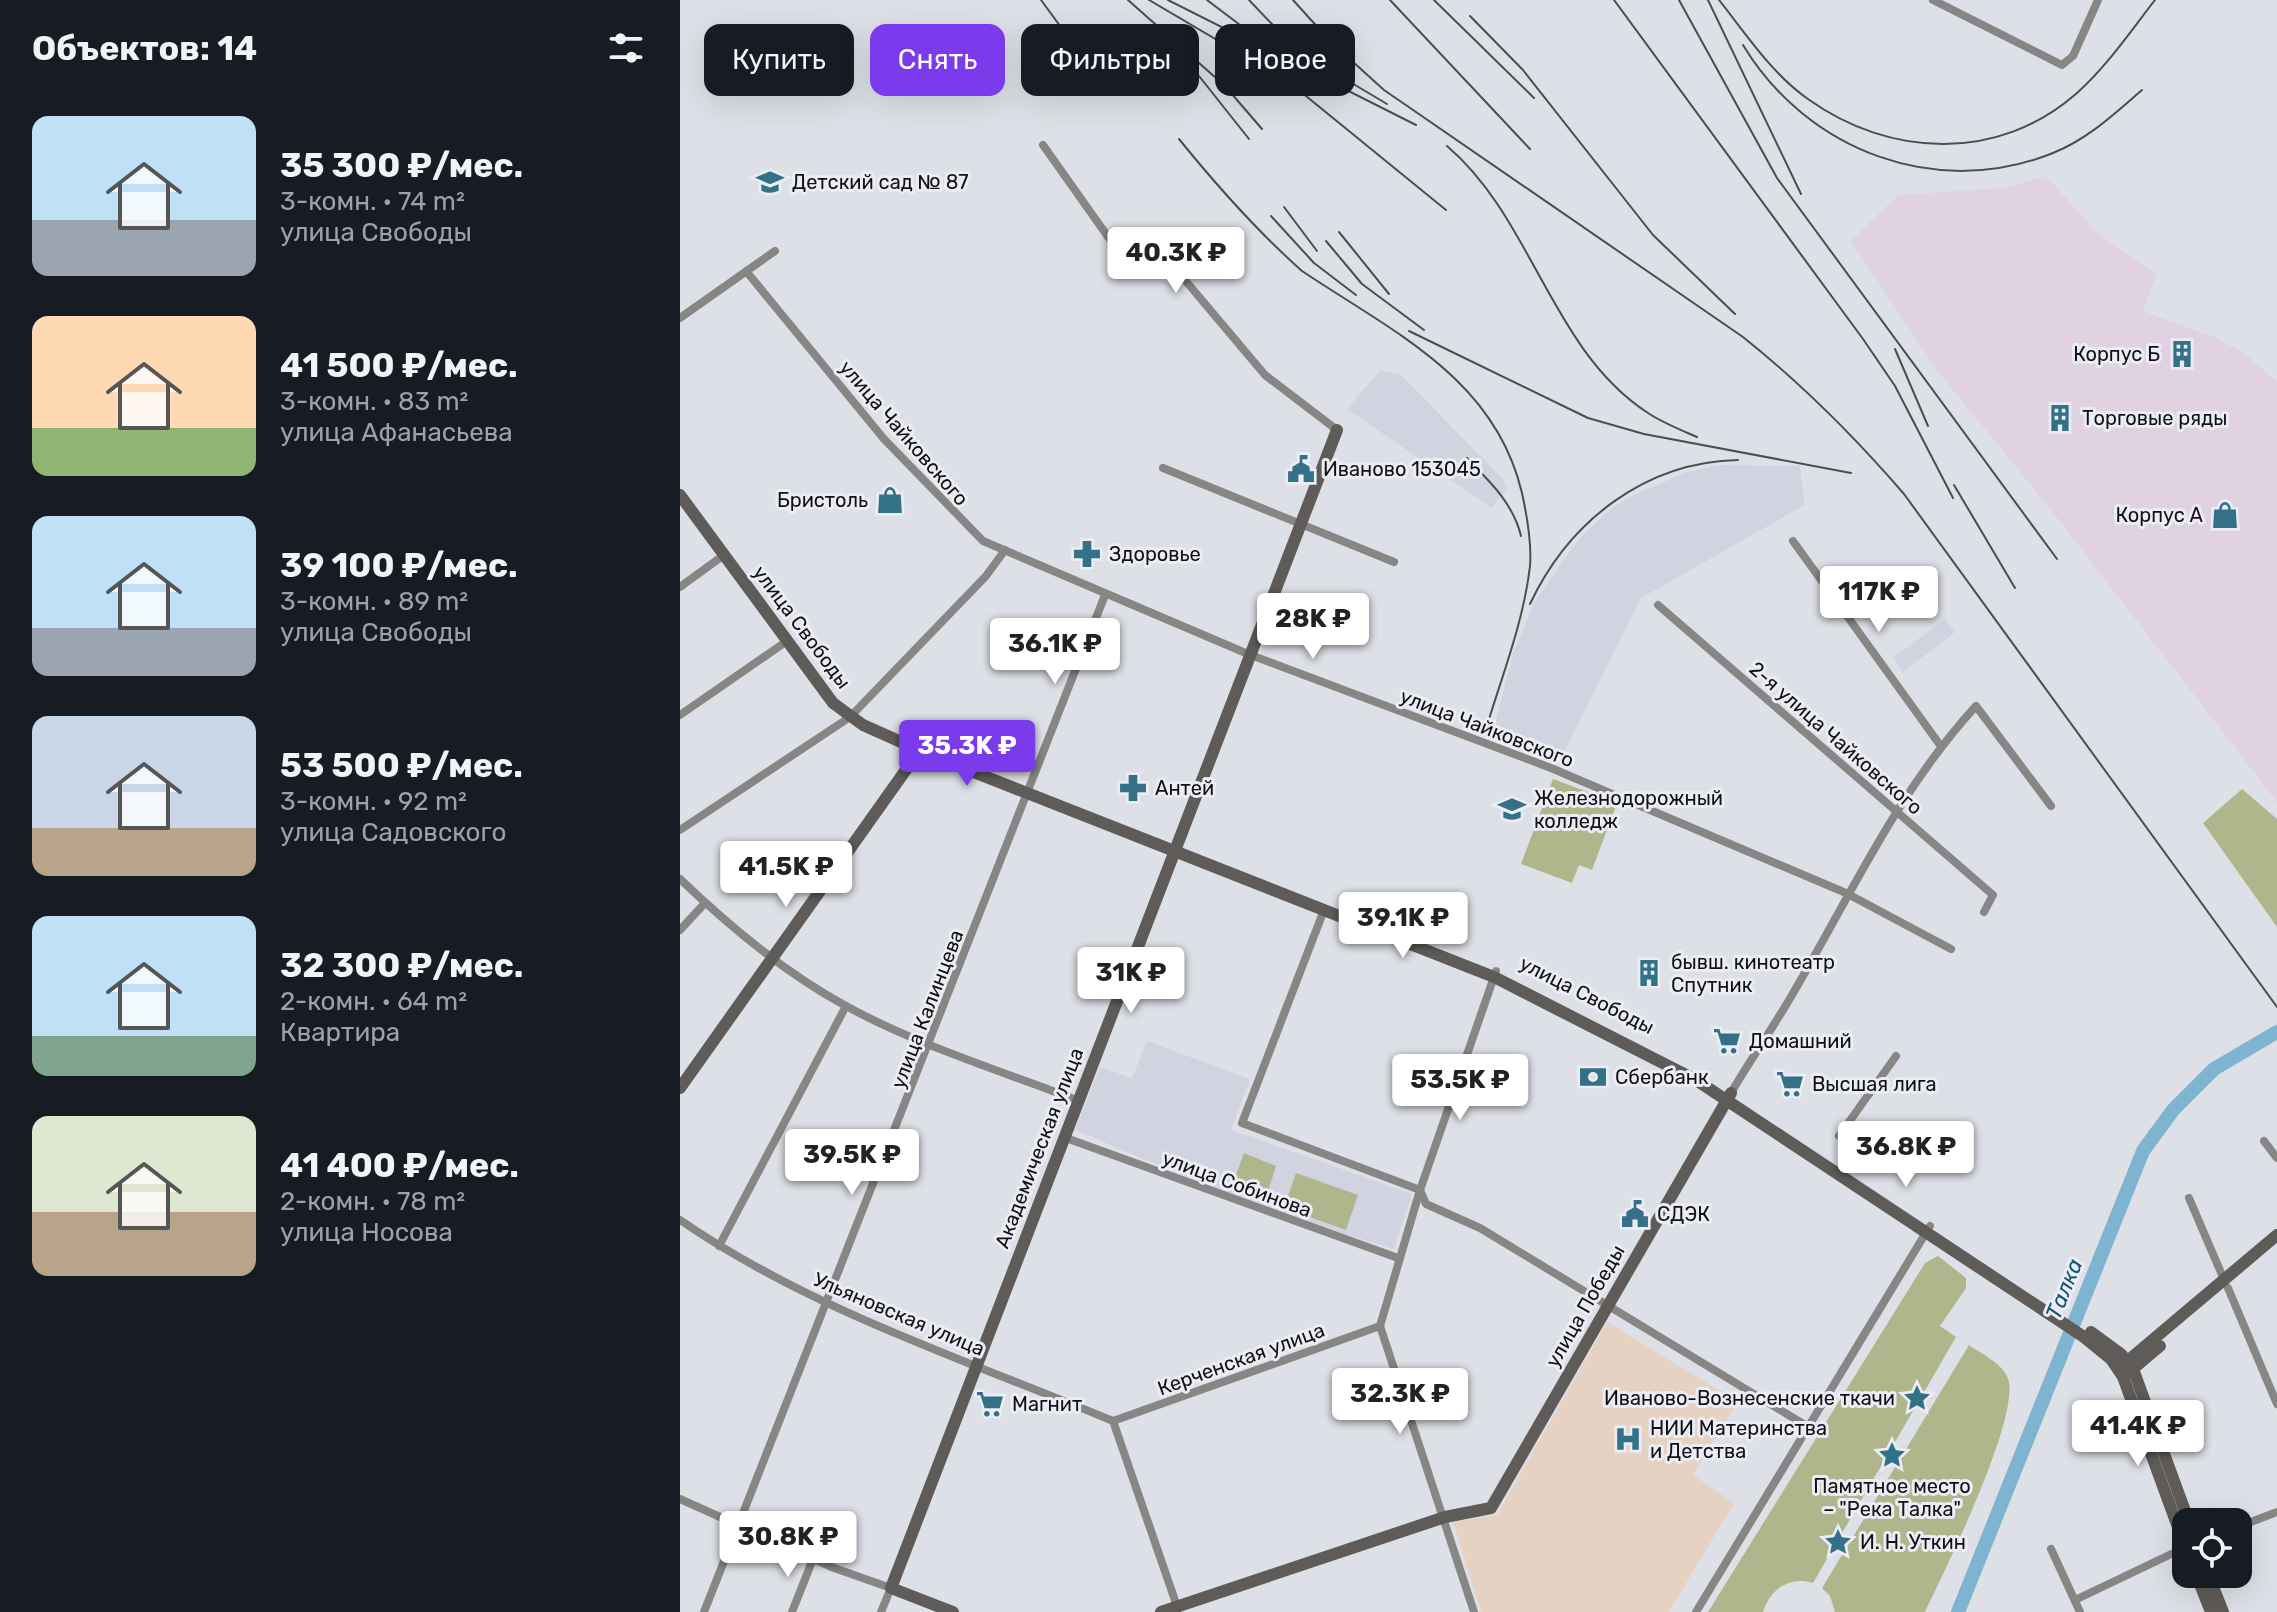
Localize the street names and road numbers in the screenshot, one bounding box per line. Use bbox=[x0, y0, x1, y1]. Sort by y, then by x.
street label: улица Чайковского bbox=[834, 356, 974, 510]
street label: улица Свободы bbox=[748, 561, 856, 693]
street label: 2-я улица Чайковского bbox=[1745, 656, 1927, 820]
street label: улица Чайковского bbox=[1397, 684, 1577, 772]
street label: улица Калинцева bbox=[886, 926, 968, 1092]
street label: улица Свободы bbox=[1516, 951, 1658, 1039]
street label: Академическая улица bbox=[990, 1044, 1088, 1252]
street label: улица Собинова bbox=[1159, 1146, 1315, 1222]
street label: улица Победы bbox=[1540, 1241, 1630, 1371]
street label: Ульяновская улица bbox=[810, 1267, 988, 1361]
street label: Керченская улица bbox=[1154, 1318, 1328, 1400]

